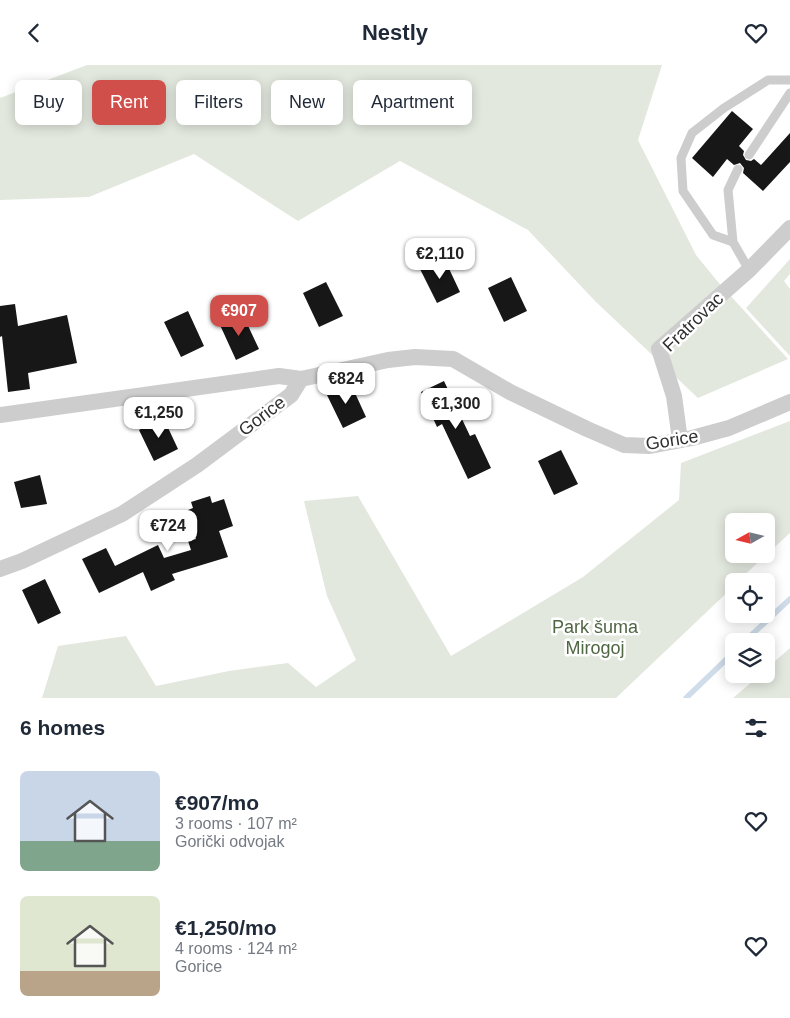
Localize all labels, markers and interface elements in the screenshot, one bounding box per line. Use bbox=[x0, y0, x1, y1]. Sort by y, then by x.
icon: back bbox=[20, 19, 48, 47]
icon: heart bbox=[742, 19, 770, 47]
text: Nestly bbox=[362, 20, 428, 45]
chip: Buy bbox=[15, 80, 82, 125]
chip: Rent bbox=[92, 80, 166, 125]
chip: Filters bbox=[176, 80, 261, 125]
chip: New bbox=[271, 80, 343, 125]
chip: Apartment bbox=[353, 80, 472, 125]
pin: €2,110 bbox=[399, 237, 481, 280]
text: €2,110 bbox=[416, 245, 464, 262]
street label: Fratrovac bbox=[659, 288, 727, 356]
pin: €907 bbox=[209, 295, 269, 337]
text: €907 bbox=[221, 302, 257, 319]
pin: €824 bbox=[316, 363, 376, 405]
text: €824 bbox=[328, 370, 364, 387]
pin: €1,300 bbox=[415, 387, 497, 430]
street label: Gorice bbox=[235, 392, 289, 440]
text: €1,300 bbox=[432, 395, 480, 412]
pin: €1,250 bbox=[118, 397, 200, 439]
text: €1,250 bbox=[135, 404, 183, 421]
street label: Gorice bbox=[644, 426, 700, 454]
pin: €724 bbox=[138, 509, 198, 552]
north arrow bbox=[725, 513, 775, 563]
map controls bbox=[725, 513, 775, 683]
text: €724 bbox=[150, 517, 186, 534]
button: locate bbox=[725, 573, 775, 623]
park label: Park šuma Mirogoj bbox=[552, 617, 639, 658]
button: layers bbox=[725, 633, 775, 683]
icon: filters bbox=[742, 714, 770, 742]
text: 6 homes bbox=[20, 716, 105, 739]
icon: home bbox=[60, 791, 120, 851]
text: €907/mo bbox=[175, 791, 259, 814]
icon: heart bbox=[742, 807, 770, 835]
text: 3 rooms · 107 m² bbox=[175, 815, 297, 832]
text: Gorički odvojak bbox=[175, 833, 284, 850]
icon: home bbox=[60, 916, 120, 976]
text: €1,250/mo bbox=[175, 916, 277, 939]
icon: heart bbox=[742, 932, 770, 960]
text: 4 rooms · 124 m² bbox=[175, 940, 297, 957]
text: Gorice bbox=[175, 958, 222, 975]

